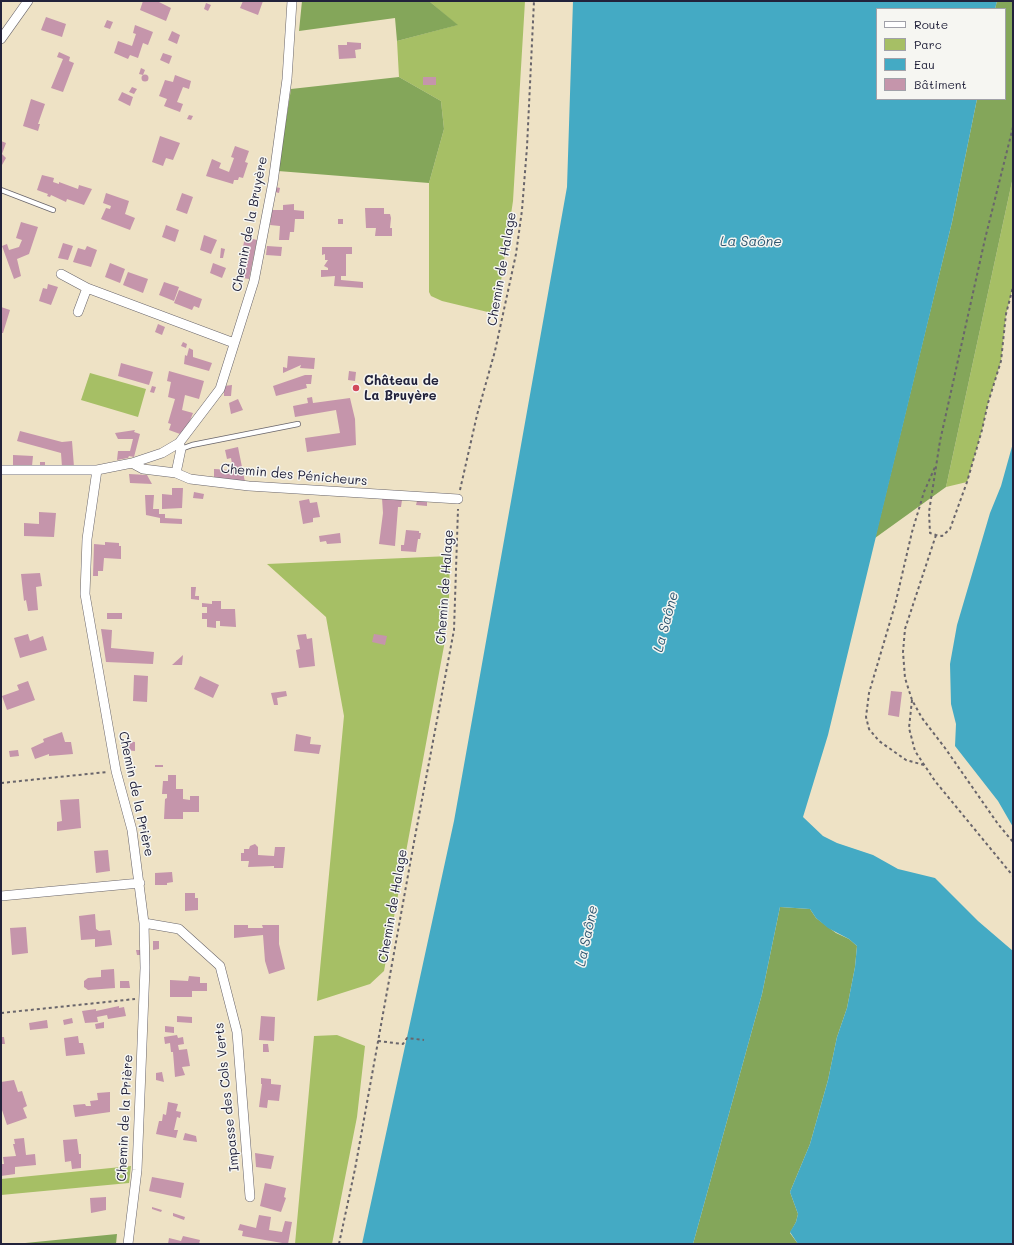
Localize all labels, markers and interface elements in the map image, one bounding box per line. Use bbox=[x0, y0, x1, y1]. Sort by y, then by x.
legend bbox=[876, 8, 1006, 100]
text: Route bbox=[914, 16, 948, 32]
text: Parc bbox=[914, 36, 942, 52]
text: Eau bbox=[914, 56, 935, 72]
text: Bâtiment bbox=[914, 76, 967, 92]
street label: Chemin de la Bruyère bbox=[229, 155, 271, 293]
street label: Chemin de Halage bbox=[484, 211, 520, 327]
water label: La Saône bbox=[720, 234, 782, 250]
place label: Château de La Bruyère bbox=[364, 373, 439, 404]
marker: Château de La Bruyère bbox=[351, 383, 361, 393]
street label: Chemin des Pénicheurs bbox=[220, 461, 368, 489]
street label: Chemin de Halage bbox=[433, 529, 457, 645]
water label: La Saône bbox=[650, 590, 682, 654]
street label: Chemin de la Prière bbox=[115, 730, 157, 858]
street label: Chemin de Halage bbox=[375, 848, 411, 964]
water label: La Saône bbox=[572, 904, 602, 968]
street label: Impasse des Cols Verts bbox=[211, 1022, 243, 1172]
street label: Chemin de la Prière bbox=[114, 1054, 136, 1182]

